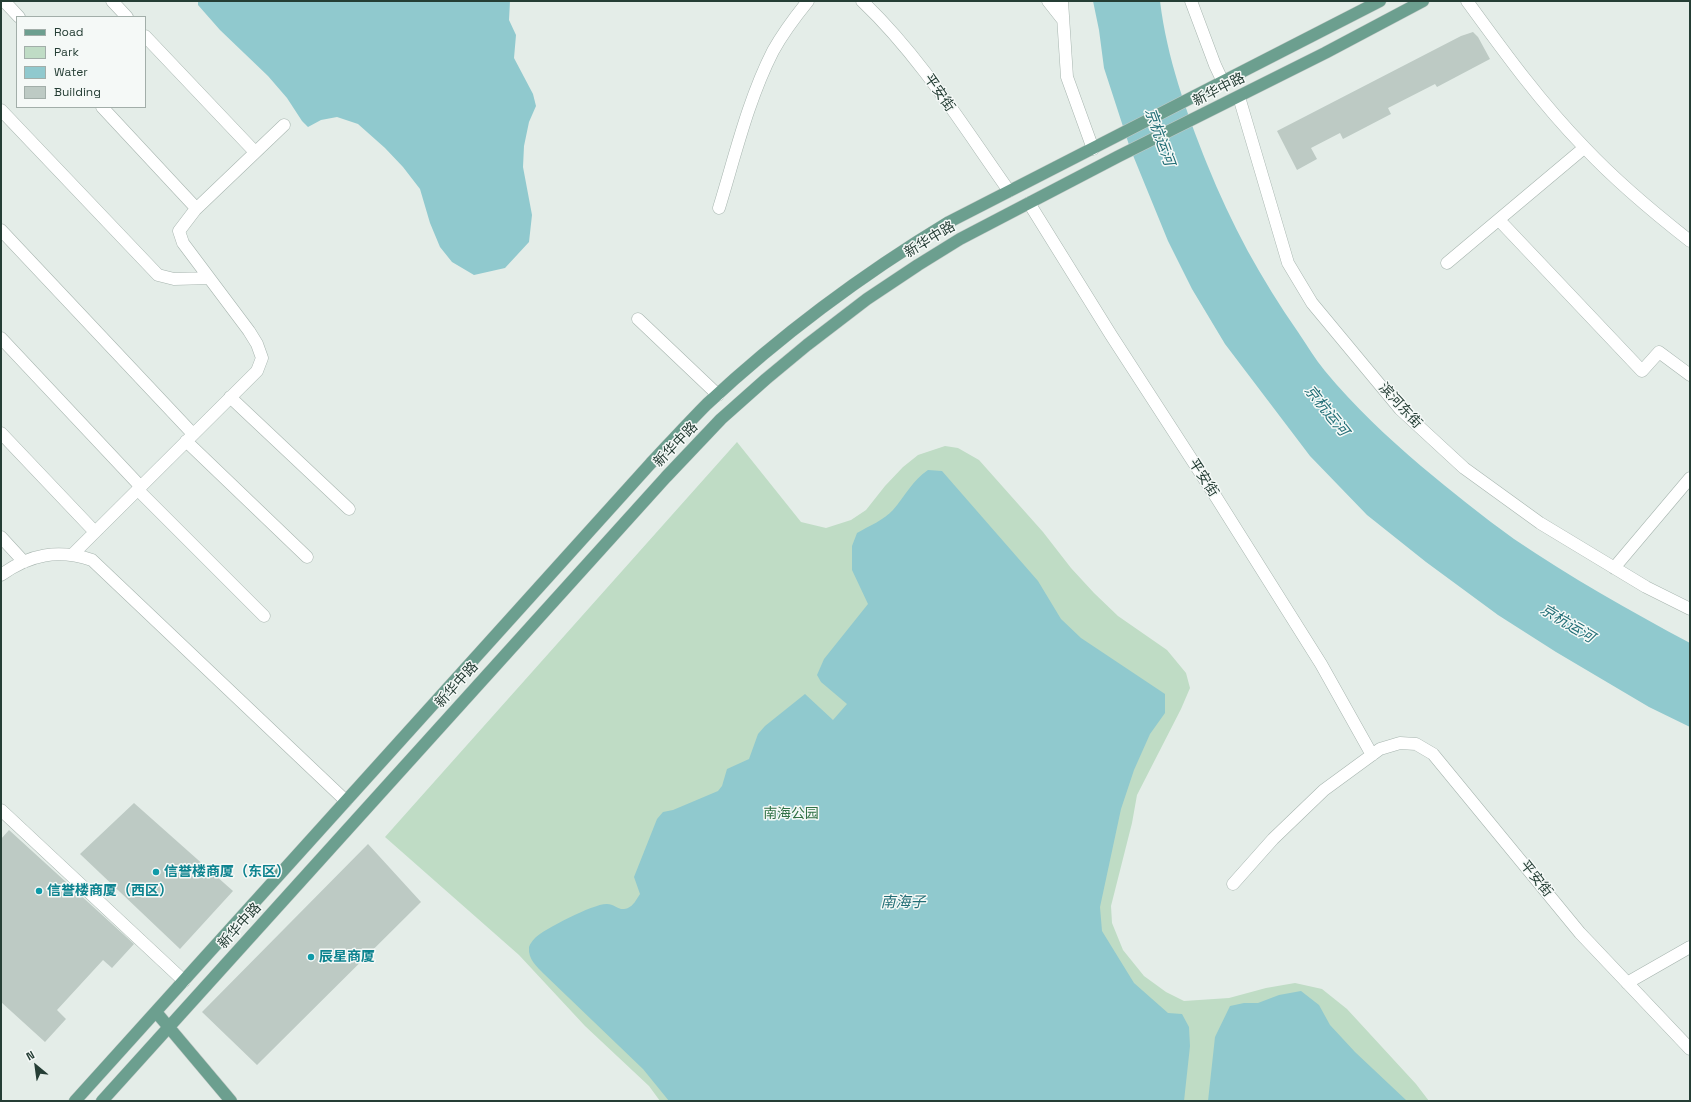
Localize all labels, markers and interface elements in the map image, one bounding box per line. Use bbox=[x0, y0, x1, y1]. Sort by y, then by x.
legend bbox=[16, 16, 146, 108]
text: Road bbox=[54, 24, 83, 40]
text: Park bbox=[54, 44, 79, 60]
text: Water bbox=[54, 64, 88, 80]
street label: 新华中路 bbox=[1190, 70, 1248, 110]
street label: 平安街 bbox=[920, 71, 958, 115]
text: Building bbox=[54, 84, 101, 100]
water label: 京杭运河 bbox=[1140, 106, 1178, 168]
street label: 新华中路 bbox=[902, 218, 958, 262]
street label: 滨河东街 bbox=[1375, 380, 1425, 432]
water label: 京杭运河 bbox=[1300, 382, 1352, 440]
street label: 新华中路 bbox=[651, 419, 701, 471]
street label: 平安街 bbox=[1185, 456, 1221, 500]
water label: 京杭运河 bbox=[1537, 601, 1597, 647]
street label: 新华中路 bbox=[432, 659, 482, 711]
park label: 南海公园 bbox=[763, 806, 819, 822]
street label: 平安街 bbox=[1516, 857, 1556, 901]
place label: 信誉楼商厦（东区） bbox=[164, 864, 290, 880]
marker: 信誉楼商厦（东区） bbox=[151, 867, 161, 877]
place label: 信誉楼商厦（西区） bbox=[47, 883, 173, 899]
marker: 信誉楼商厦（西区） bbox=[34, 886, 44, 896]
water label: 南海子 bbox=[881, 894, 925, 912]
street label: 新华中路 bbox=[215, 900, 265, 952]
place label: 辰星商厦 bbox=[319, 949, 375, 965]
marker: 辰星商厦 bbox=[306, 952, 316, 962]
north arrow bbox=[16, 1046, 56, 1086]
text: N bbox=[24, 1048, 37, 1063]

